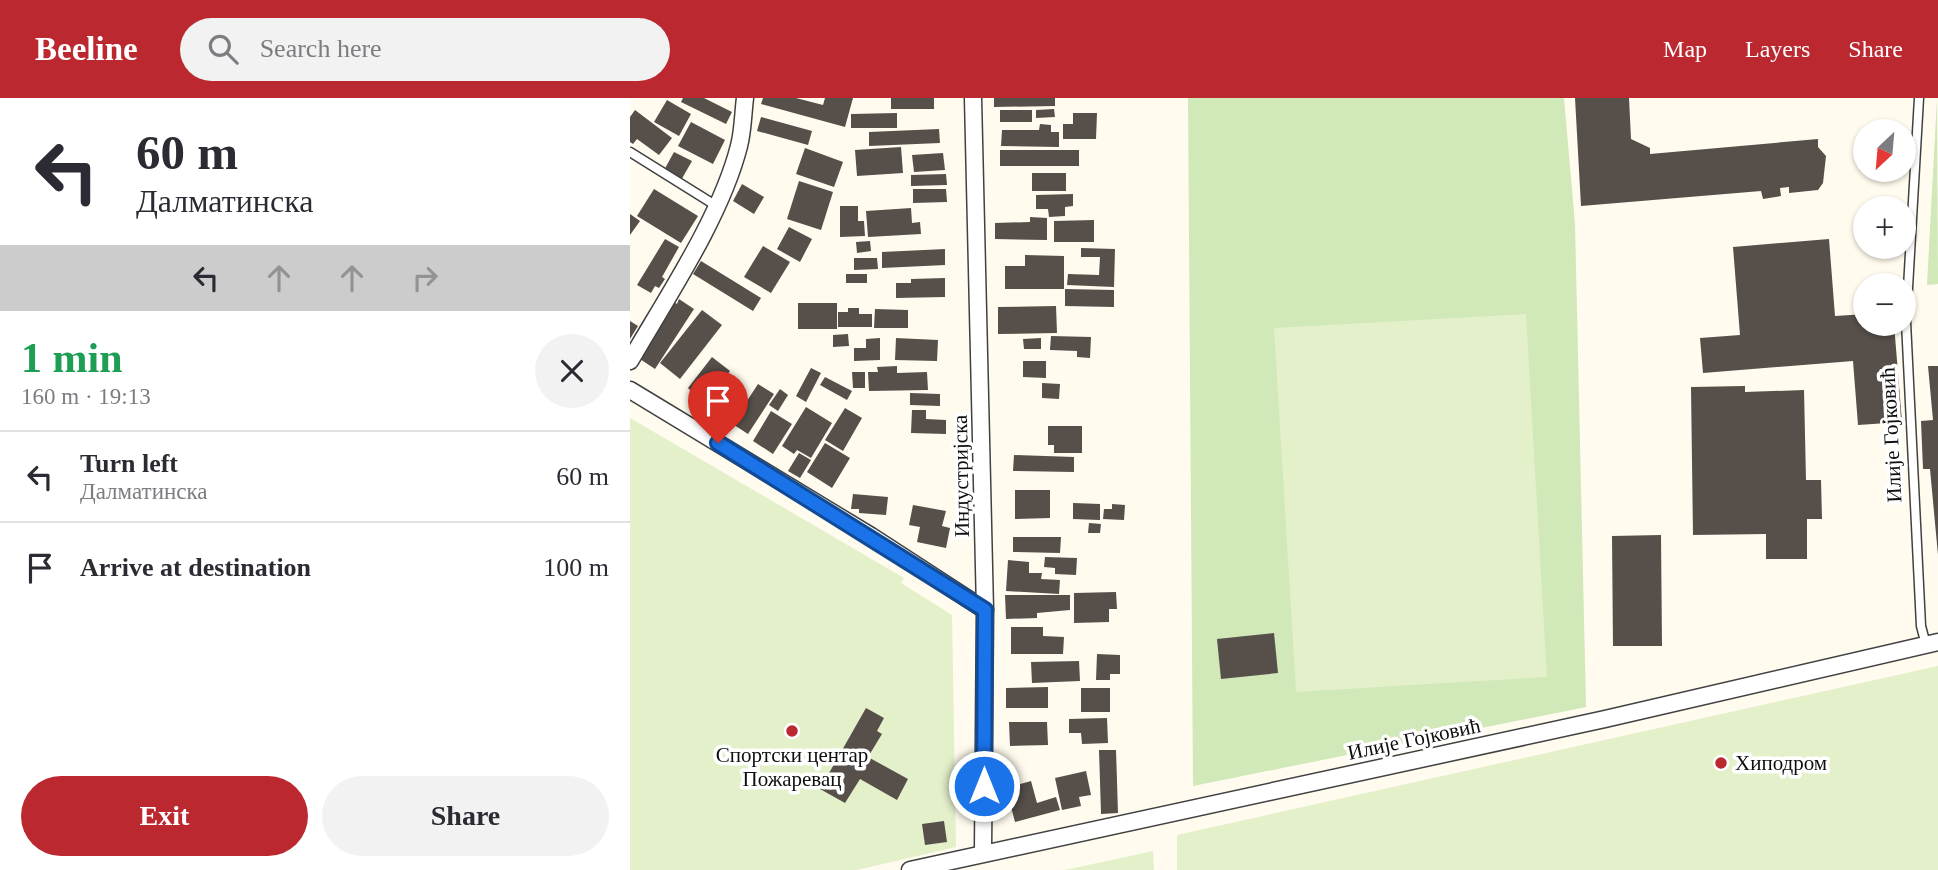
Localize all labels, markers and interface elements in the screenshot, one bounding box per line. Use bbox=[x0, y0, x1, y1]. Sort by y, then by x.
search box bbox=[180, 18, 670, 81]
icon: search bbox=[204, 30, 242, 68]
text: Beeline bbox=[35, 31, 138, 67]
text: Search here bbox=[260, 34, 382, 63]
text: Map bbox=[1663, 36, 1707, 62]
text: Layers bbox=[1745, 36, 1810, 62]
text: Share bbox=[1848, 36, 1903, 62]
north arrow bbox=[1853, 119, 1916, 182]
map controls bbox=[1853, 119, 1916, 336]
text: 60 m bbox=[136, 125, 238, 180]
icon: left bbox=[21, 126, 112, 217]
text: Далматинска bbox=[136, 183, 313, 219]
button: + bbox=[1853, 196, 1916, 259]
icon: left bbox=[187, 259, 225, 297]
icon: ahead bbox=[260, 259, 298, 297]
icon: ahead bbox=[333, 259, 371, 297]
icon: right bbox=[406, 259, 444, 297]
button: − bbox=[1853, 273, 1916, 336]
button: close bbox=[535, 334, 609, 408]
text: 1 min bbox=[21, 335, 123, 381]
street label: Илије Гојковић bbox=[1875, 366, 1907, 503]
pin bbox=[688, 371, 748, 443]
icon: arrive bbox=[699, 382, 737, 420]
text: 160 m · 19:13 bbox=[21, 384, 151, 409]
street label: Индустријска bbox=[948, 414, 974, 537]
text: Turn left bbox=[80, 449, 178, 478]
icon: left bbox=[21, 458, 59, 496]
text: 60 m bbox=[556, 462, 609, 491]
text: Далматинска bbox=[80, 479, 208, 504]
icon: arrive bbox=[21, 549, 59, 587]
text: Arrive at destination bbox=[80, 553, 311, 582]
text: 100 m bbox=[543, 553, 609, 582]
street label: Илије Гојковић bbox=[1345, 713, 1483, 765]
marker: Спортски центар Пожаревац bbox=[784, 723, 800, 739]
place label: Спортски центар Пожаревац bbox=[716, 743, 868, 791]
position arrow bbox=[947, 749, 1021, 823]
place label: Хиподром bbox=[1735, 751, 1827, 775]
marker: Хиподром bbox=[1713, 755, 1729, 771]
button: Exit bbox=[21, 776, 308, 856]
button: Share bbox=[322, 776, 609, 856]

